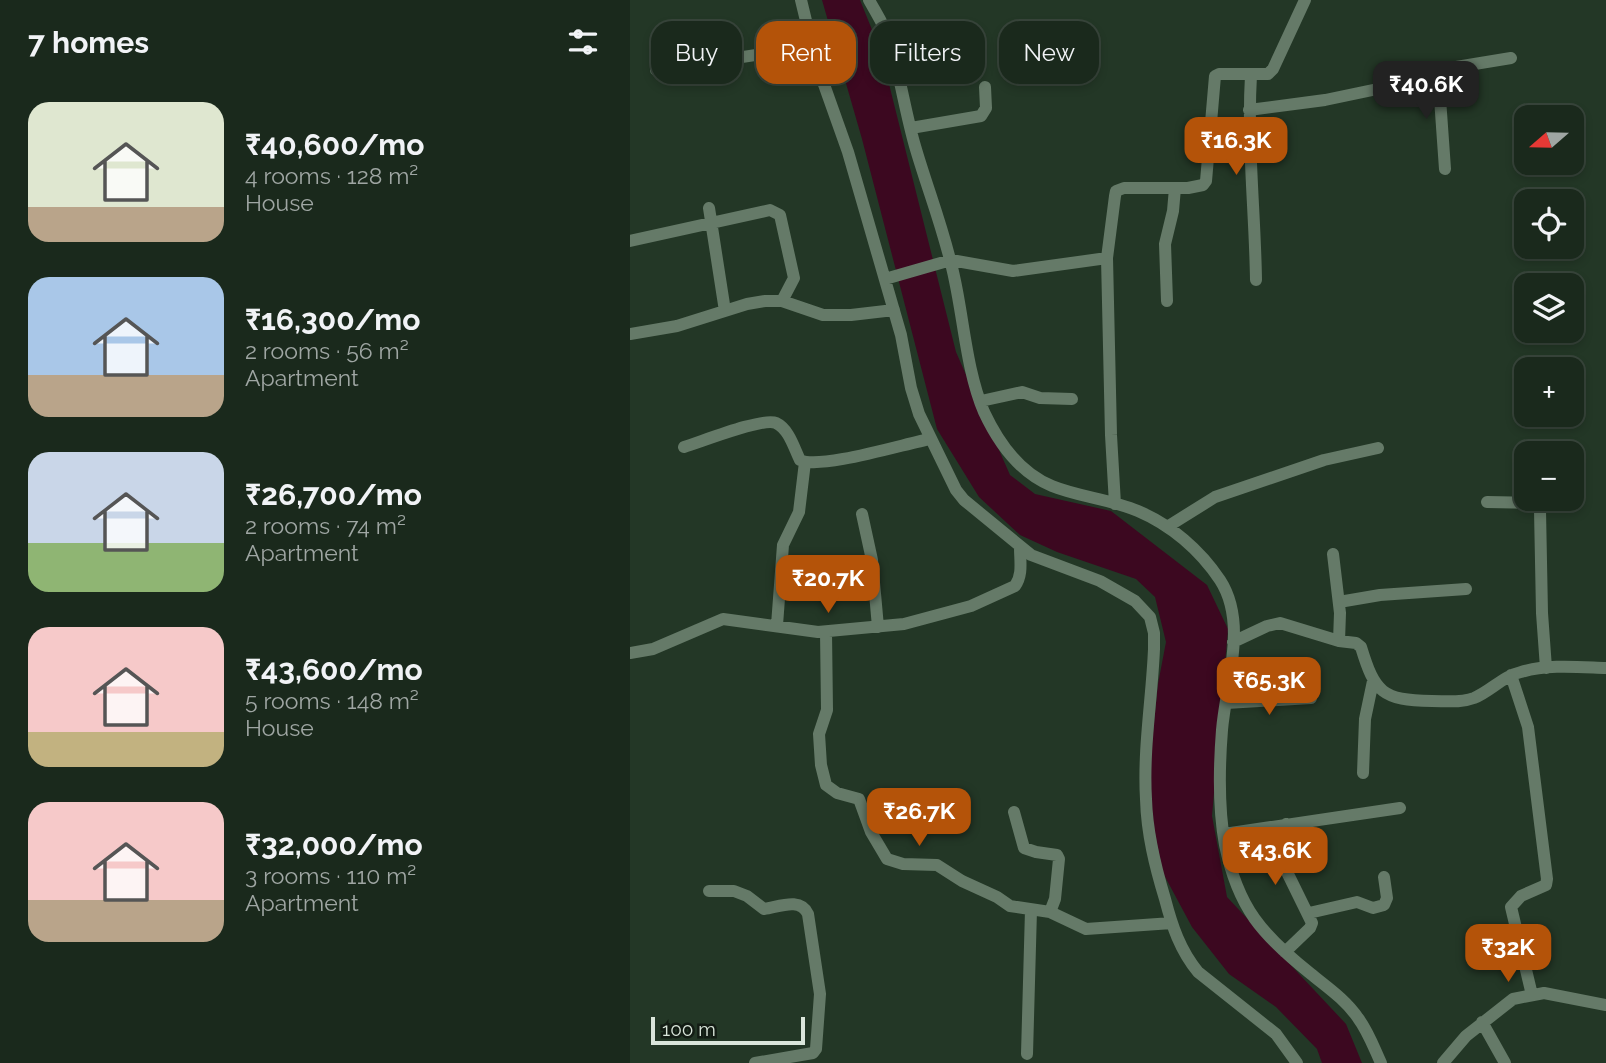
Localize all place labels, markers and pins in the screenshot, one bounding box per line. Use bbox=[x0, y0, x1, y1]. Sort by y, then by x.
pin: ₹40.6K bbox=[1369, 61, 1483, 121]
pin: ₹16.3K bbox=[1179, 118, 1293, 177]
pin: ₹20.7K bbox=[771, 556, 885, 615]
pin: ₹65.3K bbox=[1212, 658, 1326, 717]
pin: ₹26.7K bbox=[862, 788, 976, 848]
pin: ₹43.6K bbox=[1218, 828, 1332, 887]
pin: ₹32K bbox=[1467, 925, 1549, 984]

